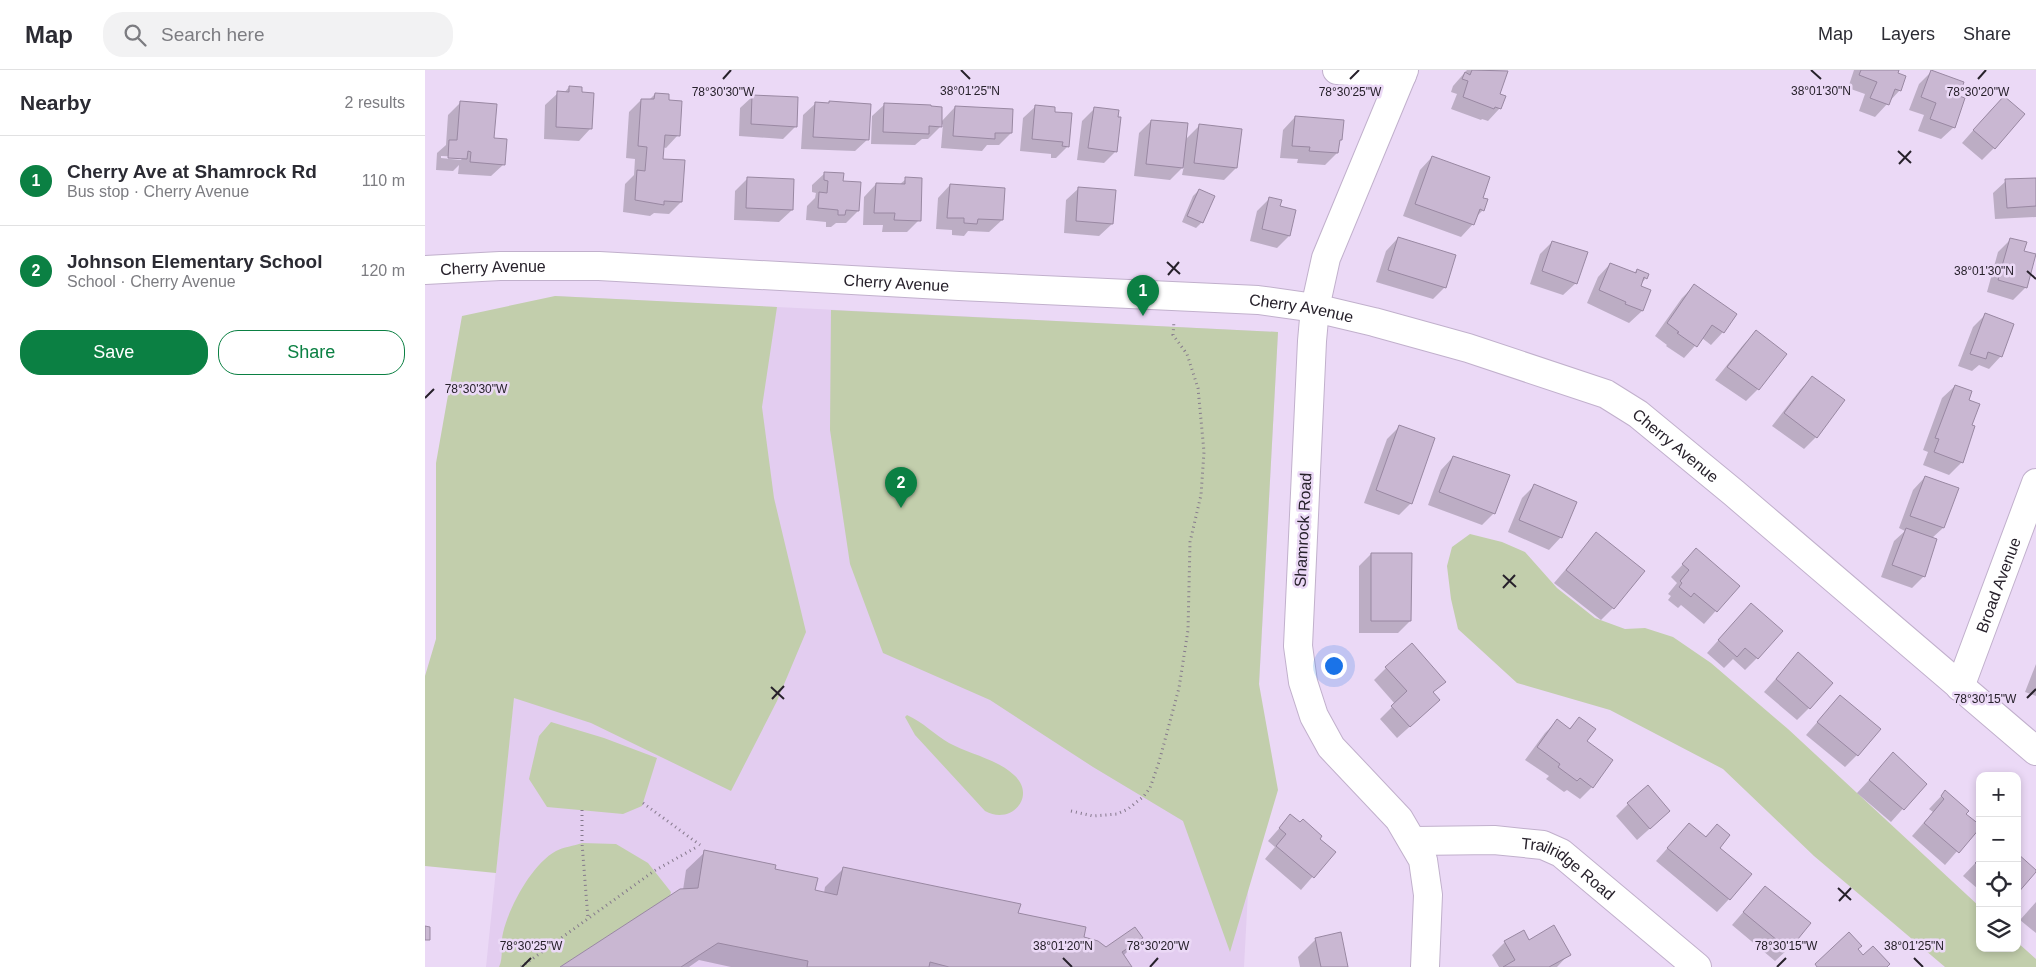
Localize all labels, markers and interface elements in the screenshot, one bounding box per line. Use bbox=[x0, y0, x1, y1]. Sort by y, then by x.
search box bbox=[103, 12, 453, 57]
text: Map bbox=[25, 21, 73, 48]
icon: search bbox=[121, 21, 149, 49]
text: Search here bbox=[161, 24, 265, 45]
text: Map bbox=[1818, 24, 1853, 44]
text: Layers bbox=[1881, 24, 1935, 44]
text: Share bbox=[1963, 24, 2011, 44]
text: 38°01'25"N bbox=[940, 84, 1000, 98]
text: 38°01'30"N bbox=[1791, 84, 1851, 98]
text: 78°30'30"W bbox=[692, 85, 755, 99]
text: 78°30'25"W bbox=[1319, 85, 1382, 99]
text: 78°30'20"W bbox=[1947, 85, 2010, 99]
text: Nearby bbox=[20, 91, 91, 114]
text: 2 results bbox=[345, 94, 405, 111]
text: Cherry Ave at Shamrock Rd bbox=[67, 161, 317, 182]
text: 1 bbox=[32, 172, 40, 189]
text: 110 m bbox=[362, 172, 405, 189]
text: Bus stop · Cherry Avenue bbox=[67, 183, 249, 200]
text: Johnson Elementary School bbox=[67, 251, 323, 272]
street label: Cherry Avenue bbox=[440, 257, 546, 278]
text: 2 bbox=[32, 262, 40, 279]
text: 120 m bbox=[361, 262, 405, 279]
text: 38°01'30"N bbox=[1954, 264, 2014, 278]
street label: Cherry Avenue bbox=[843, 271, 950, 294]
text: School · Cherry Avenue bbox=[67, 273, 236, 290]
pin: 1 bbox=[1127, 275, 1159, 316]
street label: Cherry Avenue bbox=[1249, 291, 1355, 325]
button: Save bbox=[20, 330, 208, 375]
button: Share bbox=[218, 330, 405, 375]
text: 78°30'30"W bbox=[445, 382, 508, 396]
street label: Cherry Avenue bbox=[1630, 405, 1722, 485]
pin: 2 bbox=[885, 467, 917, 508]
street label: Shamrock Road bbox=[1292, 472, 1314, 588]
street label: Broad Avenue bbox=[1973, 535, 2024, 635]
your location bbox=[1321, 653, 1347, 679]
text: 78°30'15"W bbox=[1954, 692, 2017, 706]
map controls bbox=[1976, 772, 2021, 952]
button: + bbox=[1976, 772, 2021, 817]
button: − bbox=[1976, 817, 2021, 862]
street label: Trailridge Road bbox=[1521, 834, 1618, 903]
button: locate bbox=[1976, 862, 2021, 907]
button: layers bbox=[1976, 907, 2021, 952]
text: 78°30'25"W bbox=[500, 939, 563, 953]
text: 38°01'20"N bbox=[1033, 939, 1093, 953]
text: 78°30'20"W bbox=[1127, 939, 1190, 953]
text: 78°30'15"W bbox=[1755, 939, 1818, 953]
text: 38°01'25"N bbox=[1884, 939, 1944, 953]

